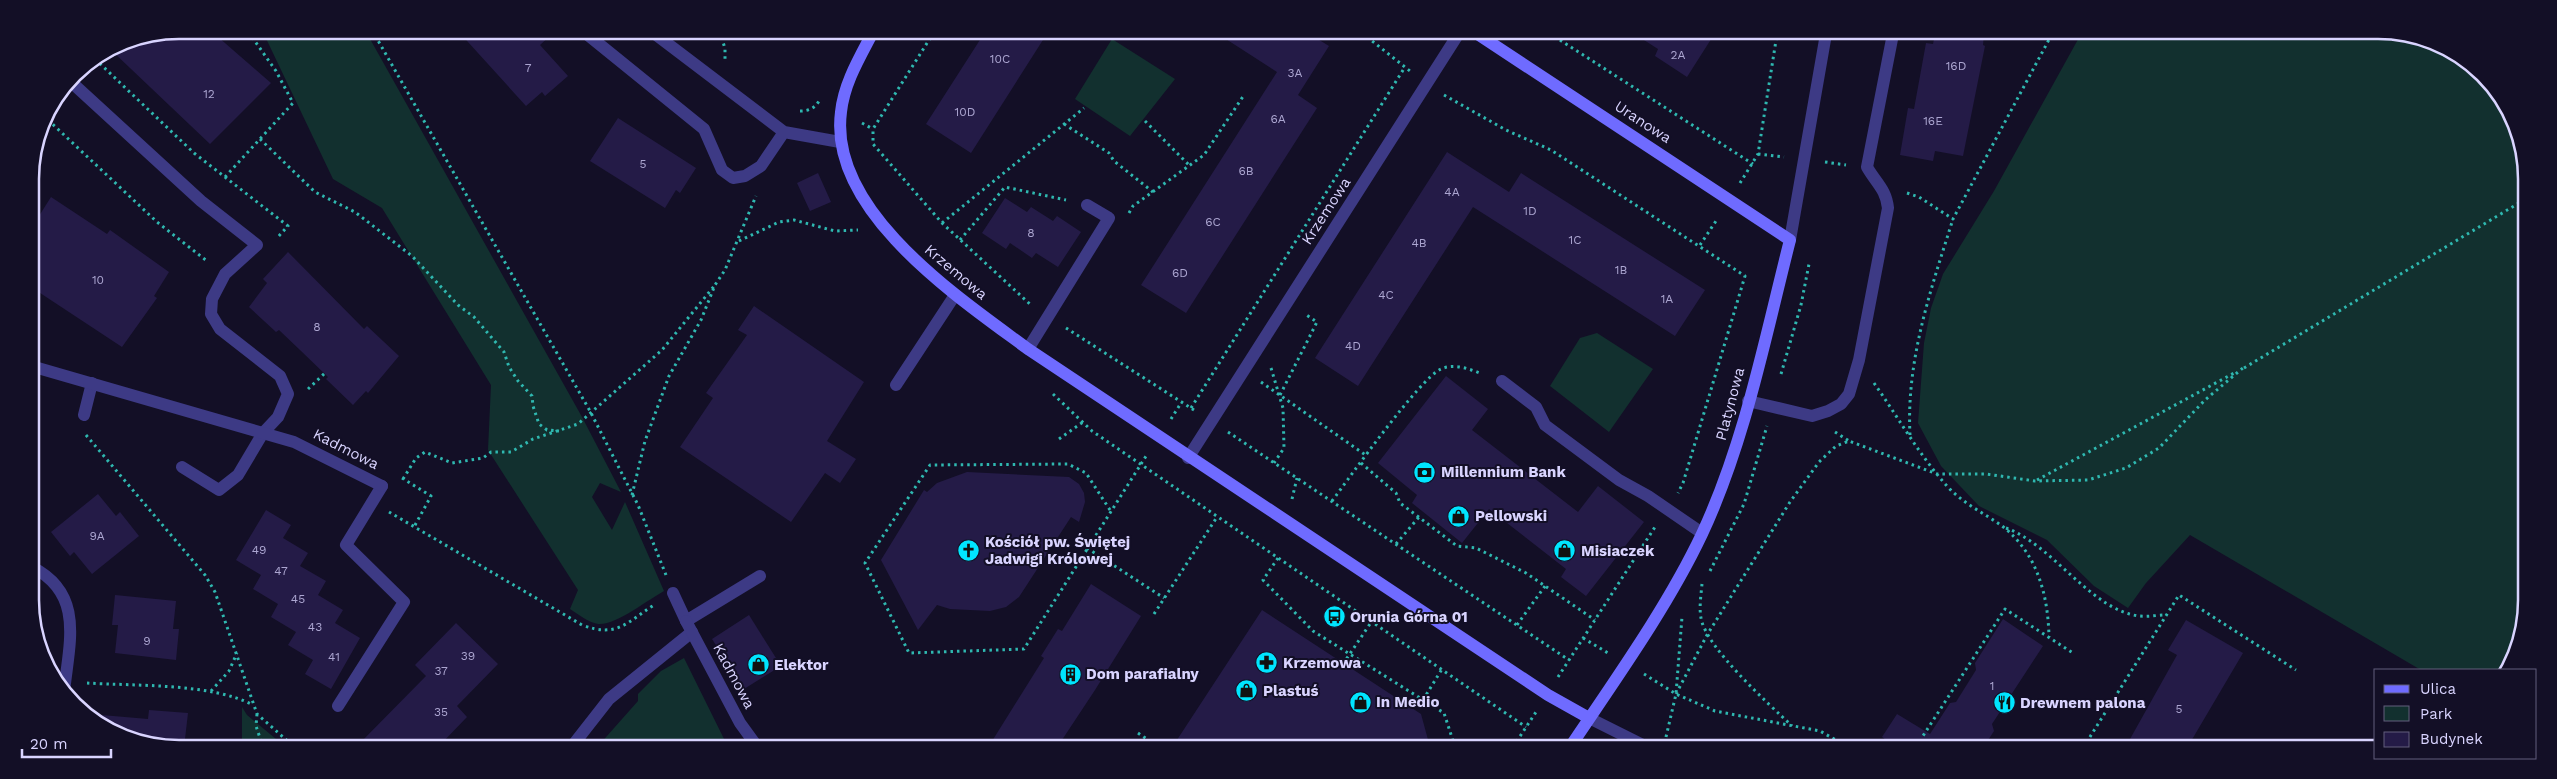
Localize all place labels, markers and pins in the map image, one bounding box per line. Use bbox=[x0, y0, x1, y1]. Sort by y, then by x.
bank icon: Millennium Bank bbox=[1413, 460, 1437, 484]
place label: Millennium Bank bbox=[1441, 463, 1566, 481]
shop icon: Pellowski bbox=[1447, 504, 1471, 528]
place label: Pellowski bbox=[1475, 507, 1547, 525]
place label: Kościół pw. Świętej Jadwigi Królowej bbox=[985, 533, 1130, 568]
church icon: Kościół pw. Świętej Jadwigi Królowej bbox=[957, 539, 981, 563]
shop icon: Misiaczek bbox=[1553, 539, 1577, 563]
place label: Misiaczek bbox=[1581, 542, 1655, 560]
bus stop icon: Orunia Górna 01 bbox=[1322, 605, 1346, 629]
place label: Orunia Górna 01 bbox=[1350, 608, 1468, 626]
pharmacy icon: Krzemowa bbox=[1255, 651, 1279, 675]
shop icon: Elektor bbox=[746, 653, 770, 677]
place label: Krzemowa bbox=[1283, 654, 1362, 672]
place label: Elektor bbox=[774, 656, 829, 674]
building icon: Dom parafialny bbox=[1058, 662, 1082, 686]
place label: Dom parafialny bbox=[1086, 665, 1199, 683]
shop icon: Plastuś bbox=[1235, 679, 1259, 703]
place label: Plastuś bbox=[1263, 682, 1319, 700]
shop icon: In Medio bbox=[1348, 690, 1372, 714]
restaurant icon: Drewnem palona bbox=[1992, 691, 2016, 715]
place label: In Medio bbox=[1376, 693, 1439, 711]
place label: Drewnem palona bbox=[2020, 694, 2146, 712]

